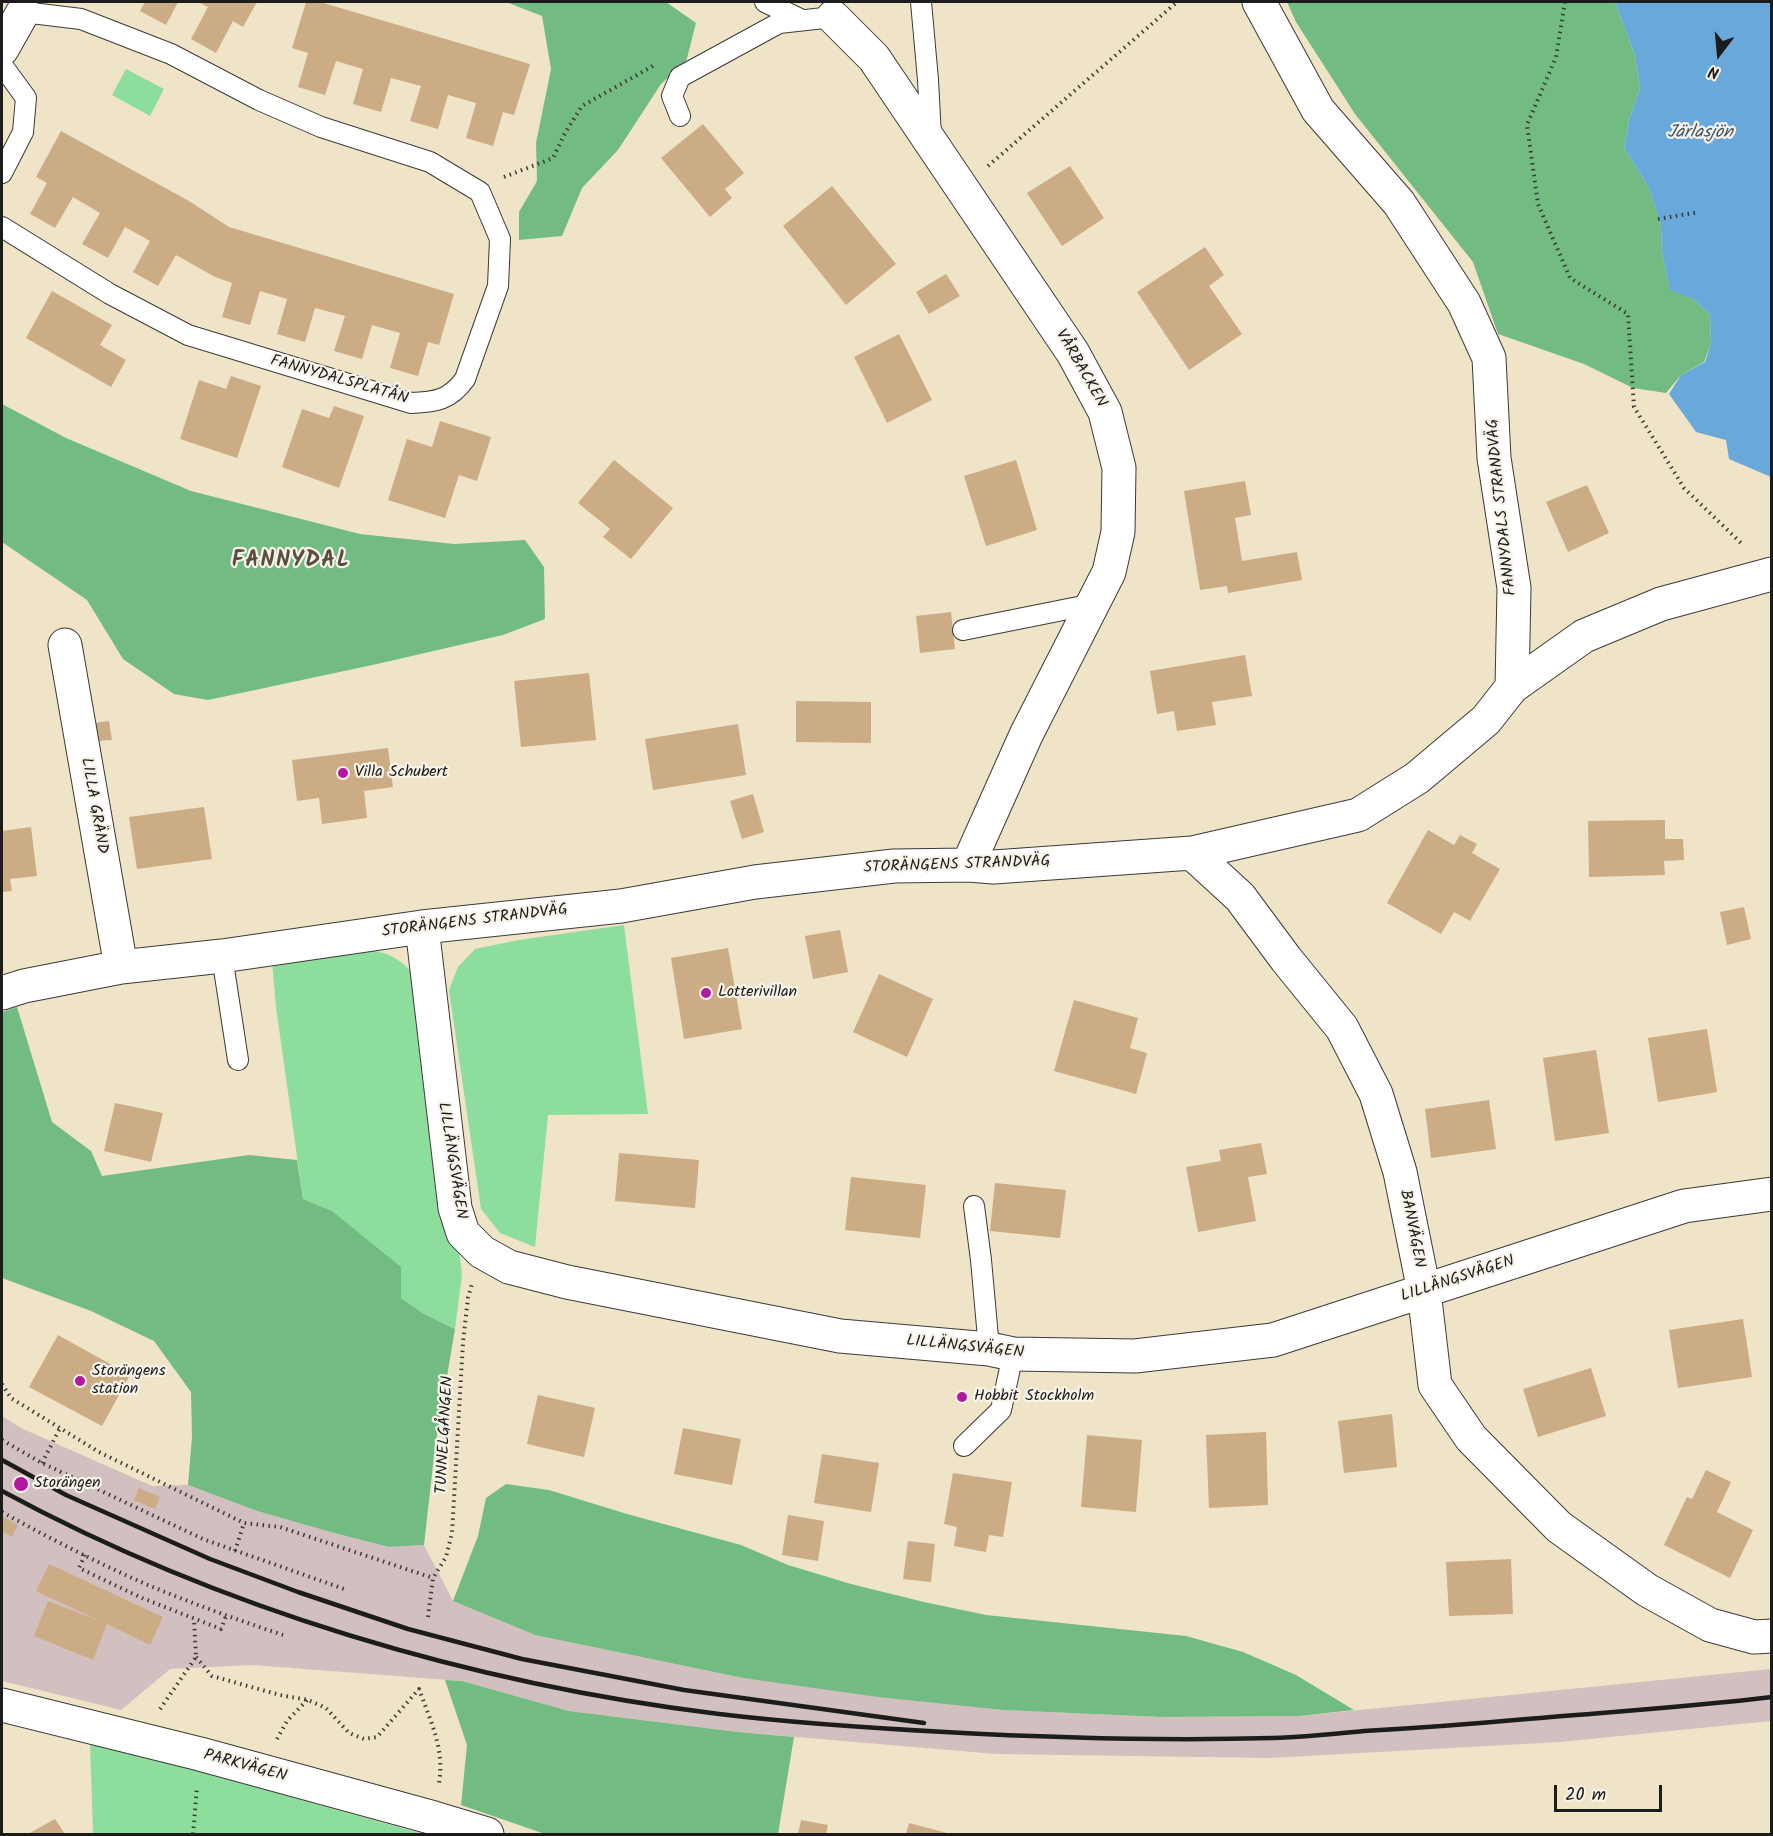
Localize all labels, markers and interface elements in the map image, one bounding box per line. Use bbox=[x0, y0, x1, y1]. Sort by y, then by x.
north arrow bbox=[1689, 24, 1749, 84]
text: N bbox=[1706, 58, 1722, 85]
water label: Järlasjön bbox=[1667, 123, 1733, 145]
street label: VÅRBACKEN bbox=[1050, 327, 1110, 411]
street label: FANNYDALSPLATÅN bbox=[268, 352, 410, 410]
street label: FANNYDALS STRANDVÄG bbox=[1484, 418, 1522, 596]
district label: FANNYDAL bbox=[232, 549, 350, 575]
street label: LILLA GRÄND bbox=[75, 756, 111, 856]
place label: Villa Schubert bbox=[355, 763, 448, 783]
marker: Villa Schubert bbox=[336, 766, 350, 780]
street label: STORÄNGENS STRANDVÄG bbox=[863, 853, 1051, 879]
street label: STORÄNGENS STRANDVÄG bbox=[381, 901, 569, 943]
place label: Lotterivillan bbox=[718, 983, 797, 1003]
marker: Lotterivillan bbox=[699, 986, 713, 1000]
street label: LILLÄNGSVÄGEN bbox=[432, 1101, 470, 1221]
street label: BANVÄGEN bbox=[1394, 1188, 1428, 1270]
street label: LILLÄNGSVÄGEN bbox=[1399, 1253, 1517, 1307]
street label: LILLÄNGSVÄGEN bbox=[905, 1332, 1025, 1364]
place label: Storängens station bbox=[92, 1362, 165, 1400]
marker: Storängens station bbox=[73, 1374, 87, 1388]
street label: TUNNELGÅNGEN bbox=[433, 1375, 459, 1495]
place label: Hobbit Stockholm bbox=[974, 1387, 1094, 1407]
marker: Hobbit Stockholm bbox=[955, 1390, 969, 1404]
place label: Storängen bbox=[34, 1474, 101, 1494]
marker: Storängen bbox=[12, 1475, 30, 1493]
street label: PARKVÄGEN bbox=[201, 1747, 289, 1787]
scale bar bbox=[1557, 1773, 1665, 1811]
text: 20 m bbox=[1565, 1781, 1606, 1810]

